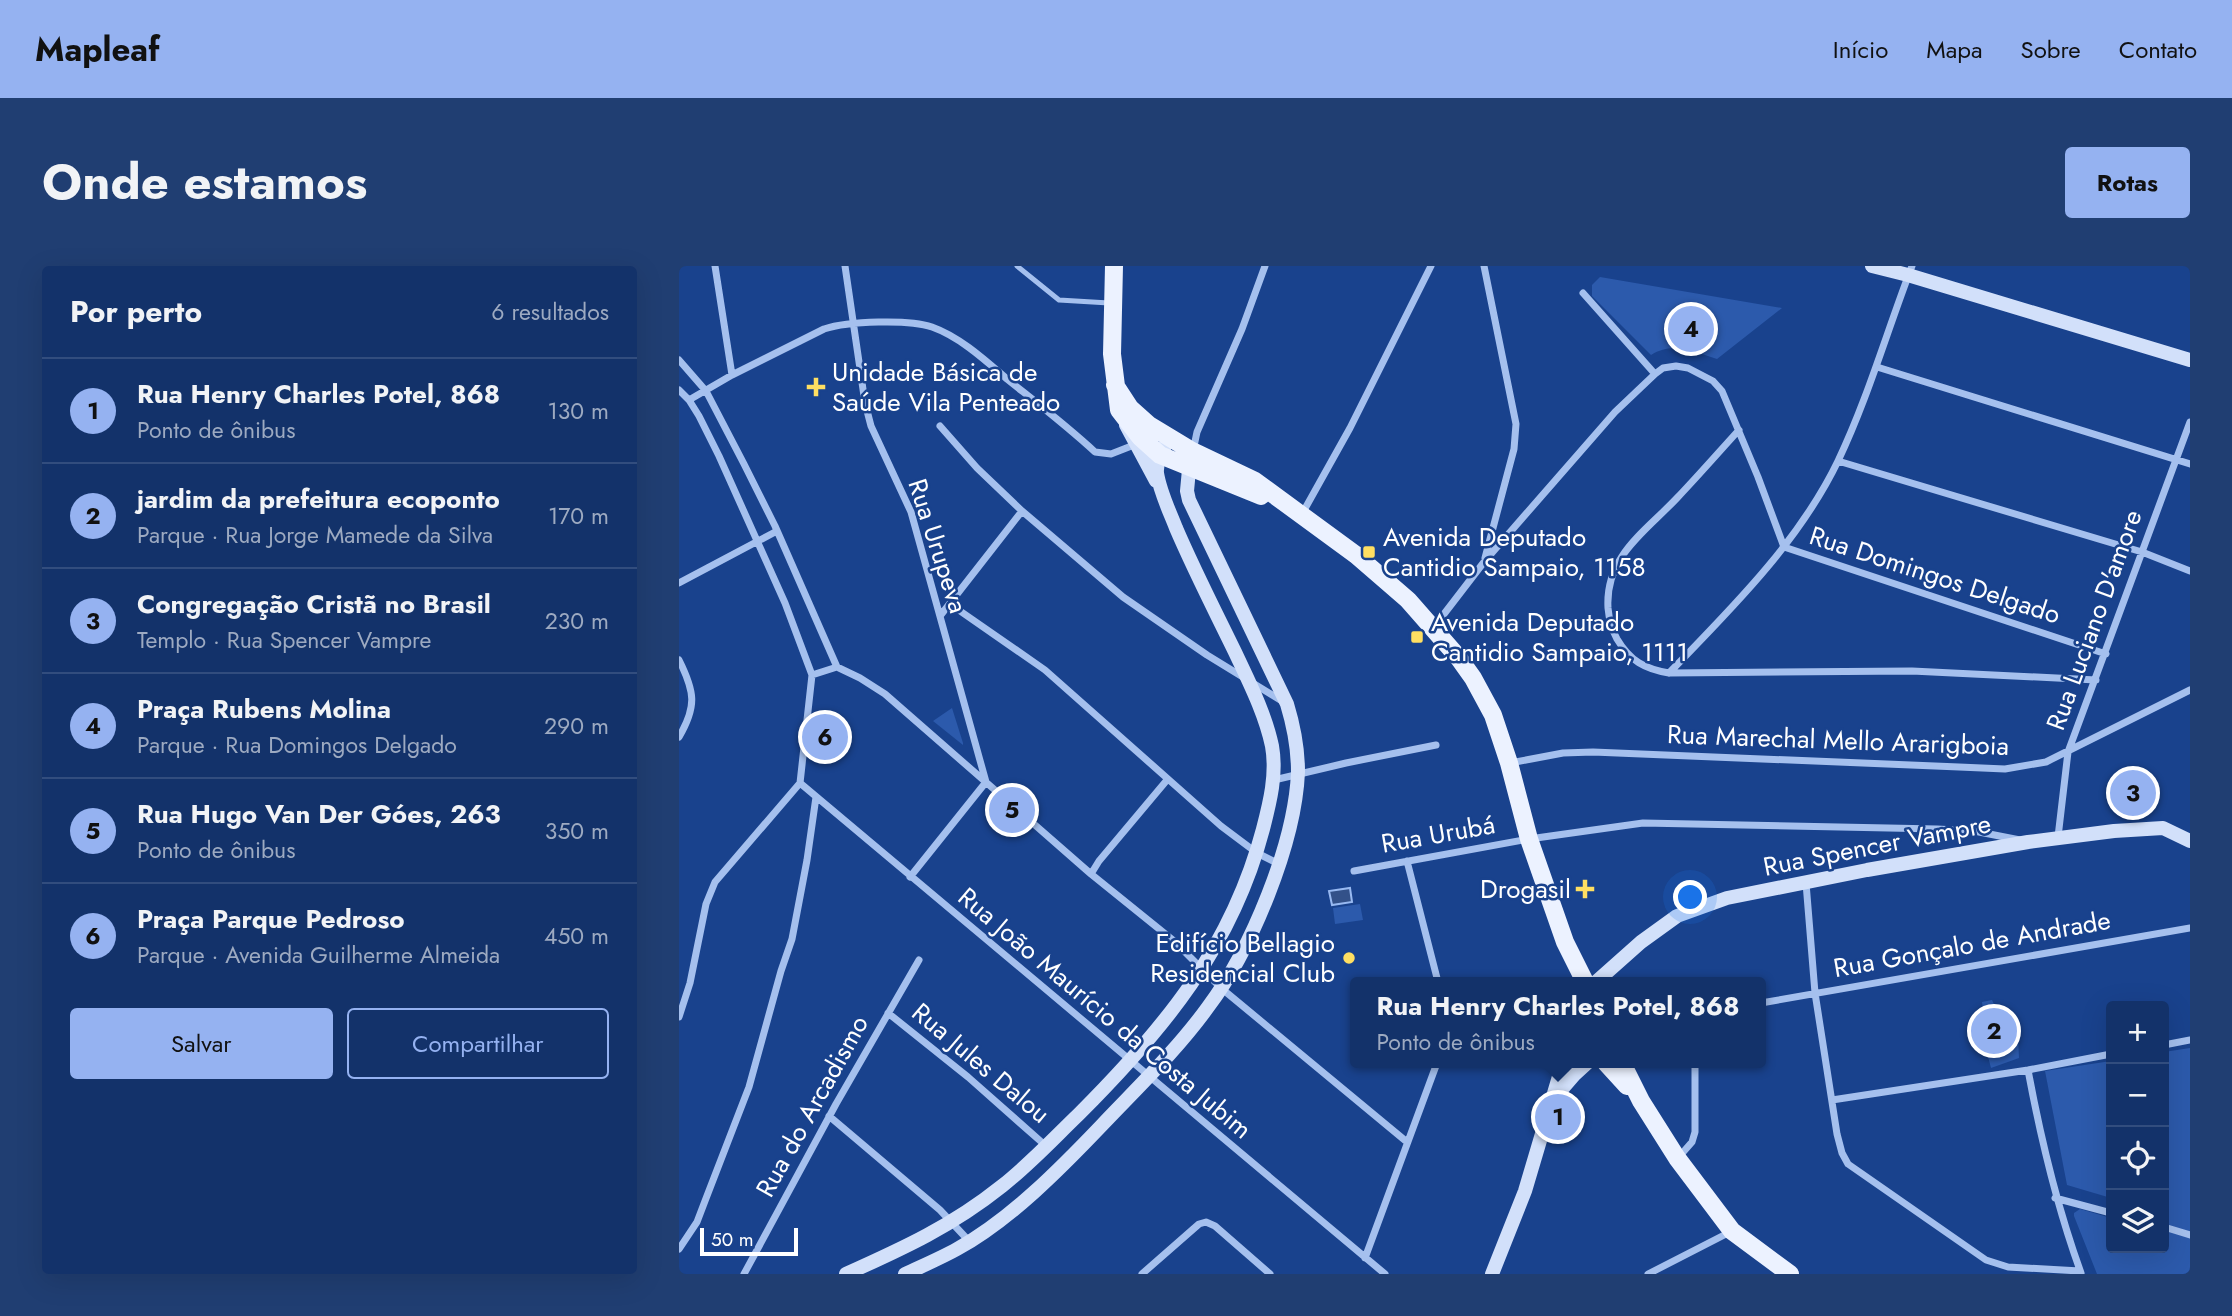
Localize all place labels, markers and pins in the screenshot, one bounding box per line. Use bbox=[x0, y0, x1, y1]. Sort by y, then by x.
pin: 4 bbox=[1668, 303, 1714, 355]
place label: Unidade Básica de Saúde Vila Penteado bbox=[832, 353, 1060, 421]
marker: Unidade Básica de Saúde Vila Penteado bbox=[806, 377, 826, 397]
place label: Avenida Deputado Cantidio Sampaio, 1158 bbox=[1383, 518, 1646, 586]
marker: Avenida Deputado Cantidio Sampaio, 1158 bbox=[1361, 544, 1377, 560]
place label: Avenida Deputado Cantidio Sampaio, 1111 bbox=[1431, 603, 1688, 671]
marker: Avenida Deputado Cantidio Sampaio, 1111 bbox=[1409, 629, 1425, 645]
pin: 6 bbox=[802, 711, 848, 763]
pin: 3 bbox=[2110, 767, 2156, 819]
pin: 5 bbox=[989, 784, 1035, 836]
place label: Drogasil bbox=[1480, 870, 1571, 908]
marker: Drogasil bbox=[1577, 881, 1593, 897]
place label: Edifício Bellagio Residencial Club bbox=[1150, 924, 1335, 992]
marker: Edifício Bellagio Residencial Club bbox=[1341, 950, 1357, 966]
pin: 2 bbox=[1971, 1005, 2017, 1057]
pin: 1 bbox=[1535, 1091, 1581, 1143]

